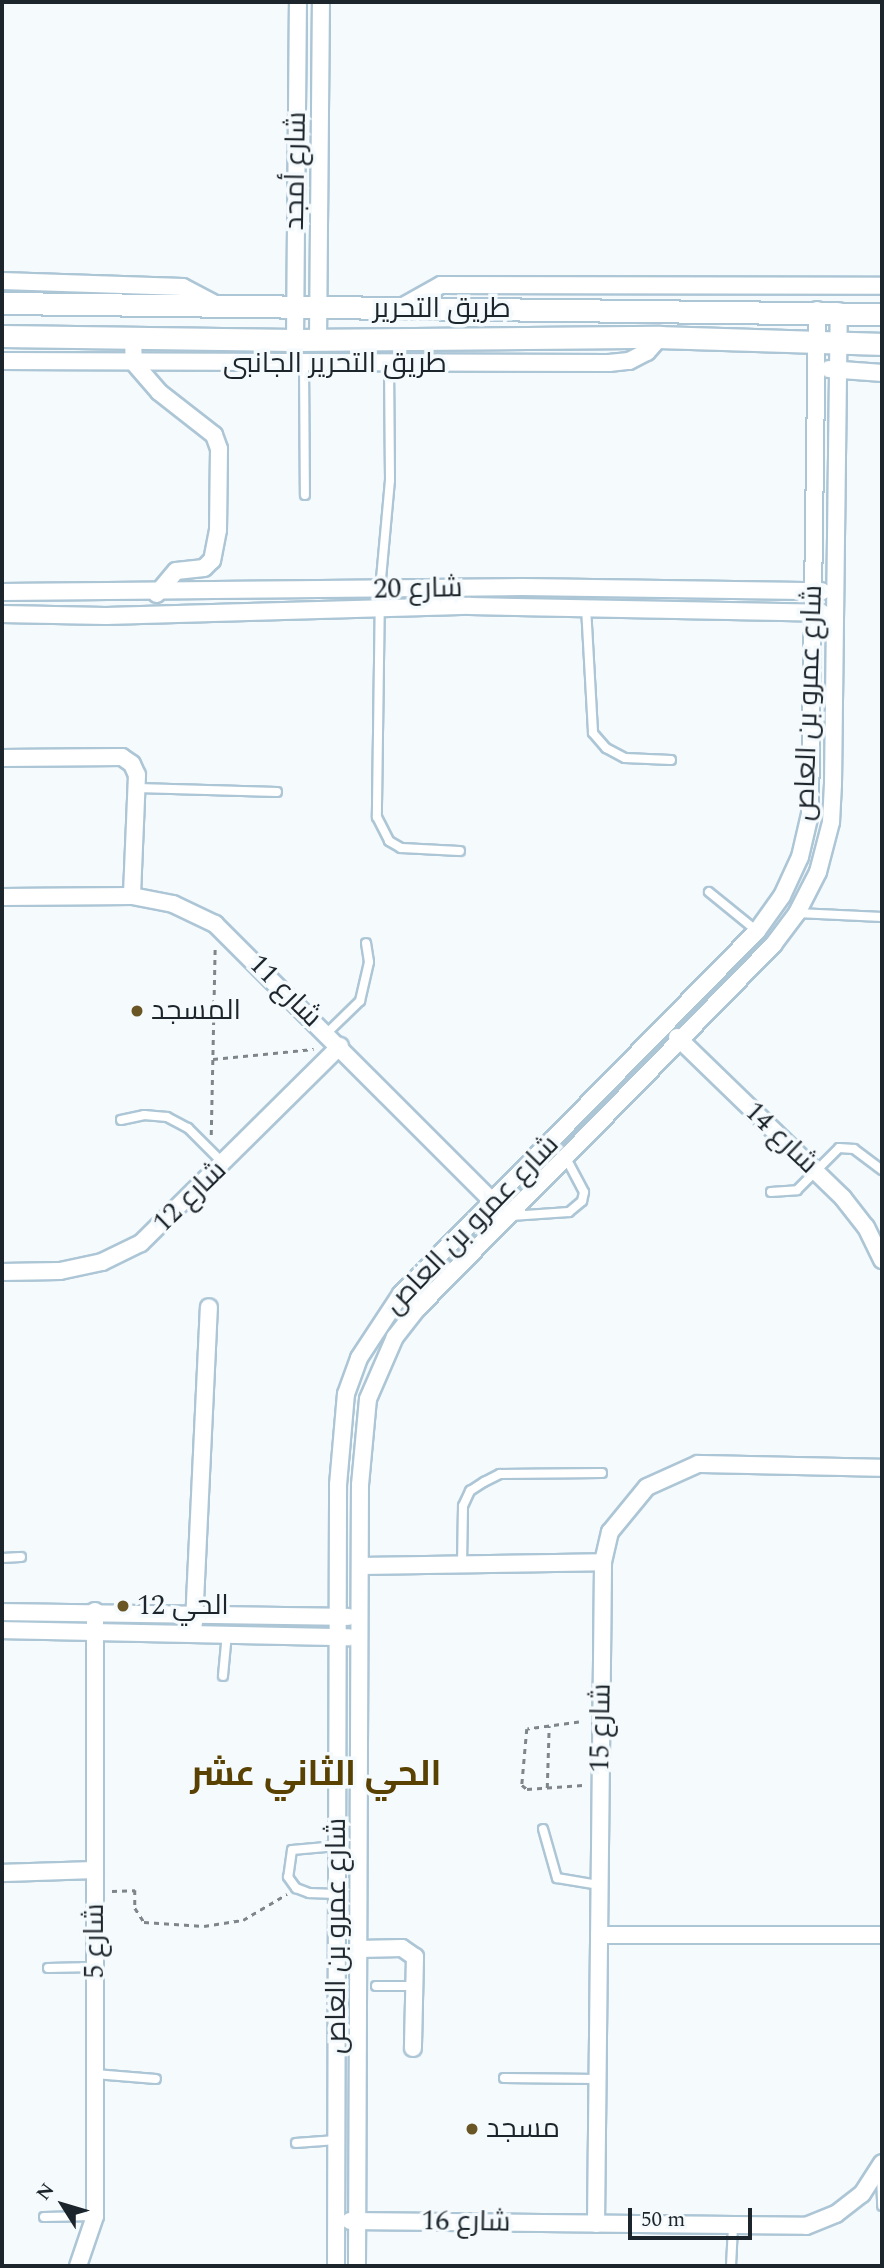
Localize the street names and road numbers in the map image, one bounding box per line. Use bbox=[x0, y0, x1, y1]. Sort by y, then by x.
street label: شارع أمجد bbox=[278, 111, 314, 231]
street label: طريق التحرير bbox=[373, 292, 511, 326]
street label: طريق التحرير الجانبى bbox=[223, 347, 447, 381]
street label: شارع 20 bbox=[373, 571, 463, 607]
street label: شارع عمرو بن العاص bbox=[788, 584, 830, 822]
street label: شارع 11 bbox=[242, 948, 328, 1034]
street label: شارع 14 bbox=[737, 1095, 825, 1181]
street label: شارع عمرو بن العاص bbox=[378, 1128, 566, 1322]
street label: شارع 12 bbox=[146, 1154, 234, 1240]
street label: شارع 15 bbox=[583, 1683, 619, 1773]
street label: شارع عمرو بن العاص bbox=[320, 1818, 354, 2054]
street label: شارع 5 bbox=[78, 1903, 112, 1979]
street label: شارع 16 bbox=[421, 2204, 511, 2240]

